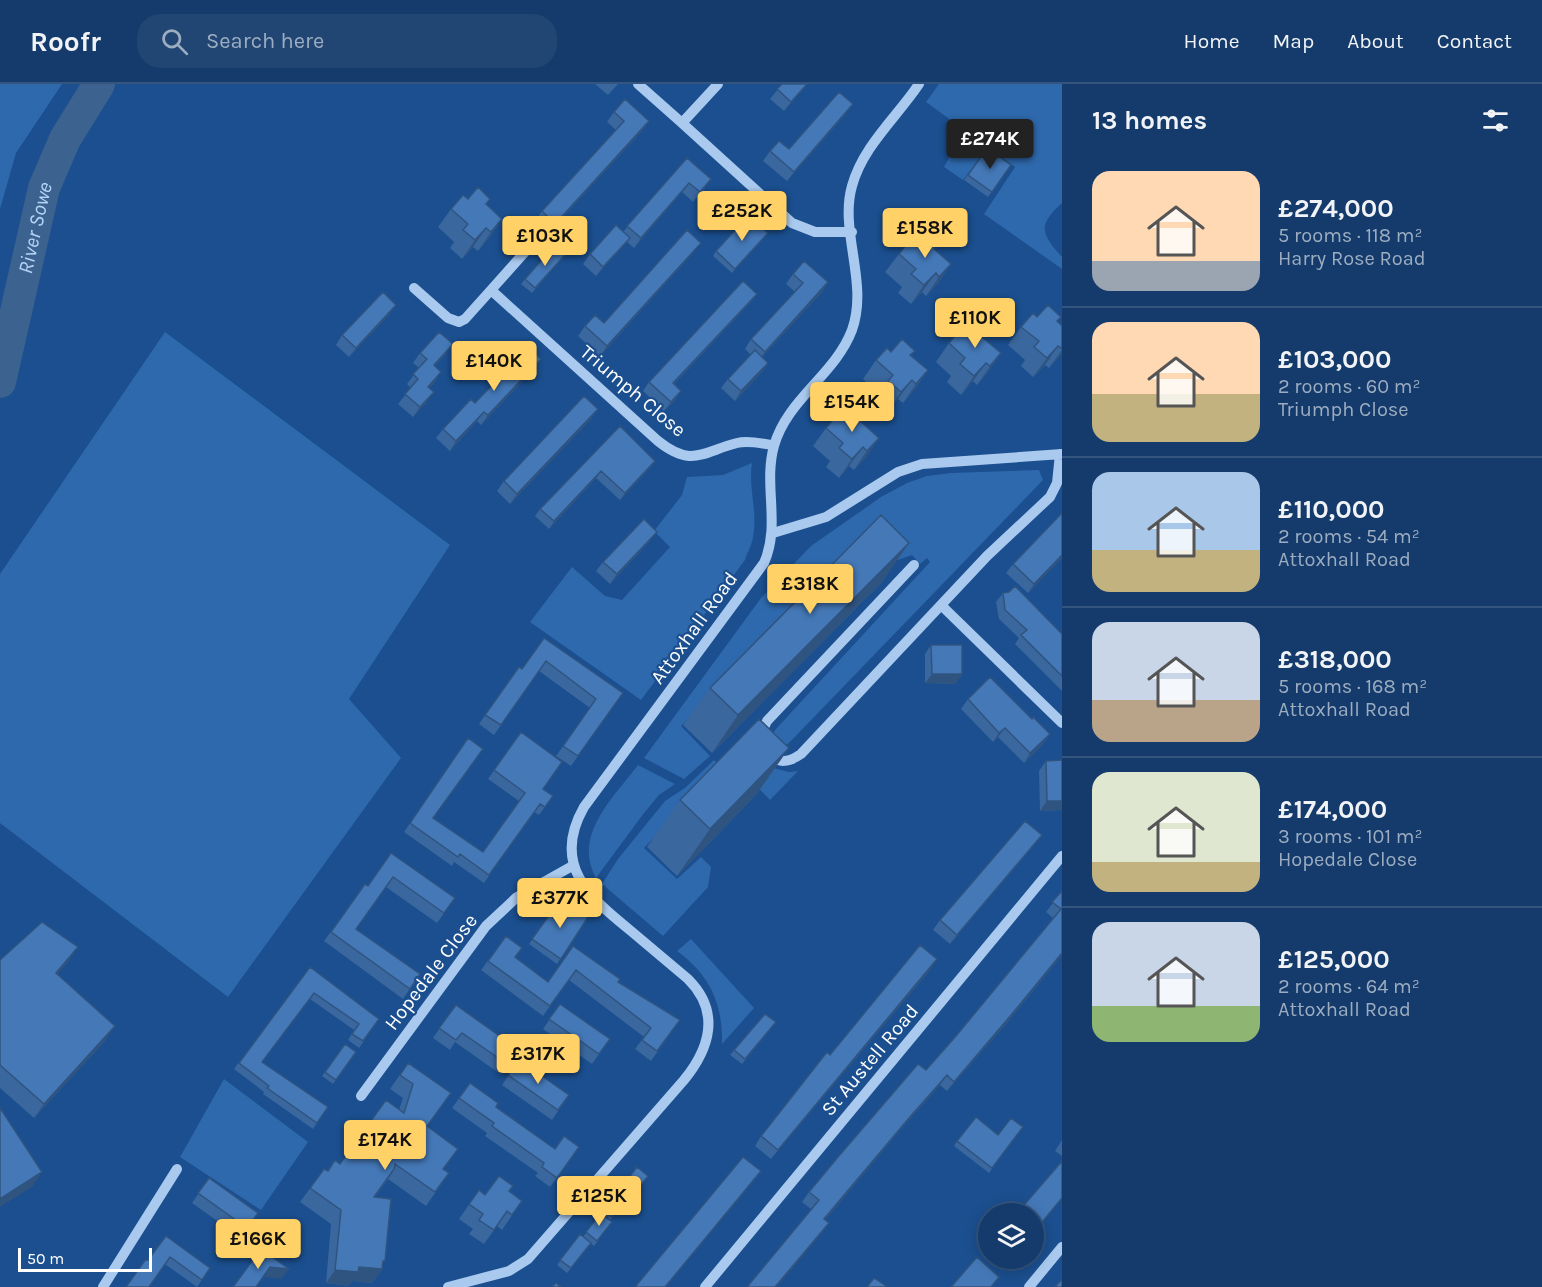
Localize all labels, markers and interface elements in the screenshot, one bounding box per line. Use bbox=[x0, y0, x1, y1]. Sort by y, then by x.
search box bbox=[137, 14, 557, 68]
text: Roofr bbox=[30, 25, 101, 58]
icon: search bbox=[158, 25, 191, 58]
text: Search here bbox=[206, 28, 324, 54]
text: Home bbox=[1184, 29, 1240, 53]
text: Map bbox=[1273, 29, 1314, 53]
text: About bbox=[1347, 29, 1404, 53]
text: Contact bbox=[1437, 29, 1512, 53]
icon: filters bbox=[1479, 104, 1512, 137]
text: 13 homes bbox=[1092, 105, 1207, 136]
pin: £274K bbox=[948, 119, 1032, 170]
text: £274K bbox=[960, 127, 1020, 150]
water label: River Sowe bbox=[13, 178, 57, 276]
pin: £252K bbox=[700, 191, 784, 242]
text: £274,000 bbox=[1278, 193, 1394, 224]
icon: home bbox=[1140, 195, 1212, 267]
text: £252K bbox=[712, 199, 772, 222]
pin: £158K bbox=[883, 208, 967, 259]
pin: £103K bbox=[503, 216, 587, 267]
text: £158K bbox=[897, 216, 953, 239]
text: £103K bbox=[516, 224, 574, 247]
text: 5 rooms · 118 m² bbox=[1278, 224, 1422, 247]
text: Harry Rose Road bbox=[1278, 247, 1426, 270]
pin: £110K bbox=[933, 298, 1017, 349]
text: £110K bbox=[949, 306, 1001, 329]
street label: Triumph Close bbox=[576, 340, 690, 442]
pin: £140K bbox=[452, 341, 536, 392]
text: £103,000 bbox=[1278, 344, 1391, 375]
icon: home bbox=[1140, 346, 1212, 418]
text: £140K bbox=[466, 349, 522, 372]
text: 2 rooms · 60 m² bbox=[1278, 375, 1421, 398]
pin: £154K bbox=[810, 382, 894, 433]
text: £154K bbox=[824, 390, 880, 413]
text: Triumph Close bbox=[1278, 398, 1409, 421]
text: £110,000 bbox=[1278, 494, 1385, 525]
icon: home bbox=[1140, 496, 1212, 568]
text: 2 rooms · 54 m² bbox=[1278, 525, 1420, 548]
text: Attoxhall Road bbox=[1278, 548, 1411, 571]
pin: £318K bbox=[768, 564, 852, 615]
street label: Attoxhall Road bbox=[646, 568, 742, 688]
text: £318K bbox=[781, 572, 839, 595]
text: £318,000 bbox=[1278, 644, 1392, 675]
icon: home bbox=[1140, 646, 1212, 718]
text: 5 rooms · 168 m² bbox=[1278, 675, 1427, 698]
text: Attoxhall Road bbox=[1278, 698, 1411, 721]
text: £174,000 bbox=[1278, 794, 1387, 825]
icon: home bbox=[1140, 796, 1212, 868]
text: 3 rooms · 101 m² bbox=[1278, 825, 1423, 848]
text: Hopedale Close bbox=[1278, 848, 1417, 871]
pin: £377K bbox=[518, 878, 602, 929]
text: £377K bbox=[531, 886, 589, 909]
street label: Hopedale Close bbox=[380, 909, 482, 1035]
text: £125,000 bbox=[1278, 944, 1390, 975]
icon: home bbox=[1140, 946, 1212, 1018]
text: 2 rooms · 64 m² bbox=[1278, 975, 1420, 998]
text: Attoxhall Road bbox=[1278, 998, 1411, 1021]
street label: St Austell Road bbox=[817, 1000, 923, 1120]
pin: £317K bbox=[496, 1034, 580, 1085]
text: £317K bbox=[511, 1042, 565, 1065]
pin: £174K bbox=[343, 1120, 427, 1171]
text: £174K bbox=[358, 1128, 412, 1151]
pin: £125K bbox=[557, 1176, 641, 1227]
text: £125K bbox=[571, 1184, 627, 1207]
map controls bbox=[978, 1203, 1044, 1269]
button: layers bbox=[978, 1203, 1044, 1269]
pin: £166K bbox=[216, 1219, 300, 1270]
text: £166K bbox=[230, 1227, 286, 1250]
scale bar bbox=[18, 1245, 152, 1272]
text: 50 m bbox=[27, 1249, 64, 1268]

